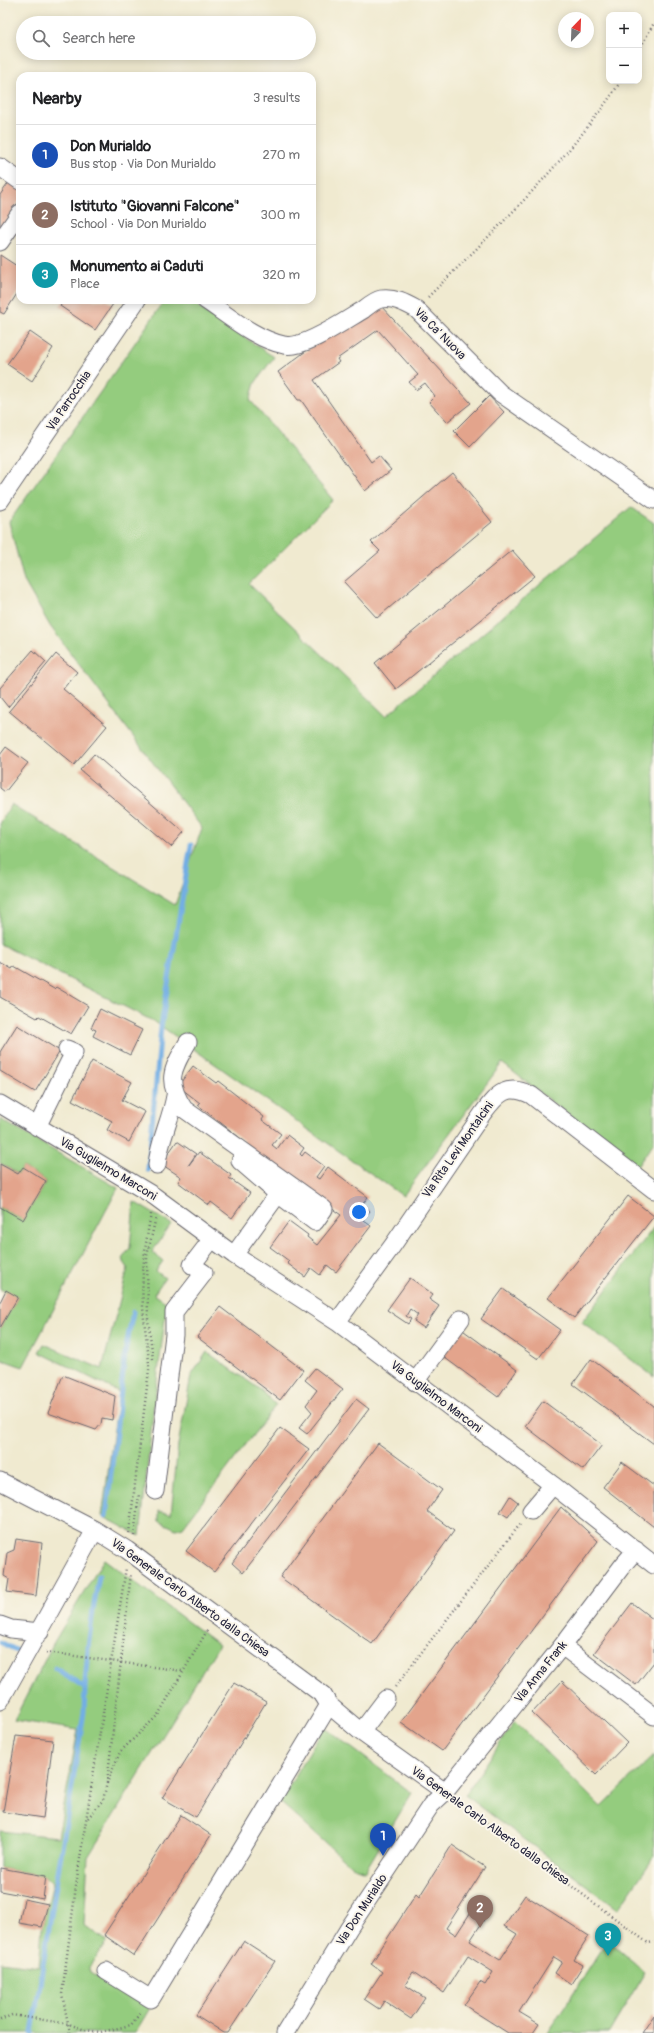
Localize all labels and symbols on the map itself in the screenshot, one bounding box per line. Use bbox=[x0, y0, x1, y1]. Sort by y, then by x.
north arrow bbox=[558, 12, 594, 48]
street label: Via Ca' Nuova bbox=[411, 305, 469, 363]
street label: Via Parrocchia bbox=[43, 368, 95, 434]
street label: Via Rita Levi Montalcini bbox=[419, 1099, 497, 1201]
street label: Via Guglielmo Marconi bbox=[57, 1134, 159, 1204]
your location bbox=[349, 1202, 369, 1222]
street label: Via Guglielmo Marconi bbox=[387, 1358, 485, 1436]
street label: Via Generale Carlo Alberto dalla Chiesa bbox=[108, 1535, 273, 1661]
street label: Via Anna Frank bbox=[511, 1638, 571, 1706]
street label: Via Generale Carlo Alberto dalla Chiesa bbox=[408, 1763, 573, 1889]
pin: 1 bbox=[370, 1823, 396, 1856]
street label: Via Don Murialdo bbox=[333, 1871, 391, 1949]
pin: 2 bbox=[467, 1895, 493, 1928]
pin: 3 bbox=[595, 1923, 621, 1956]

